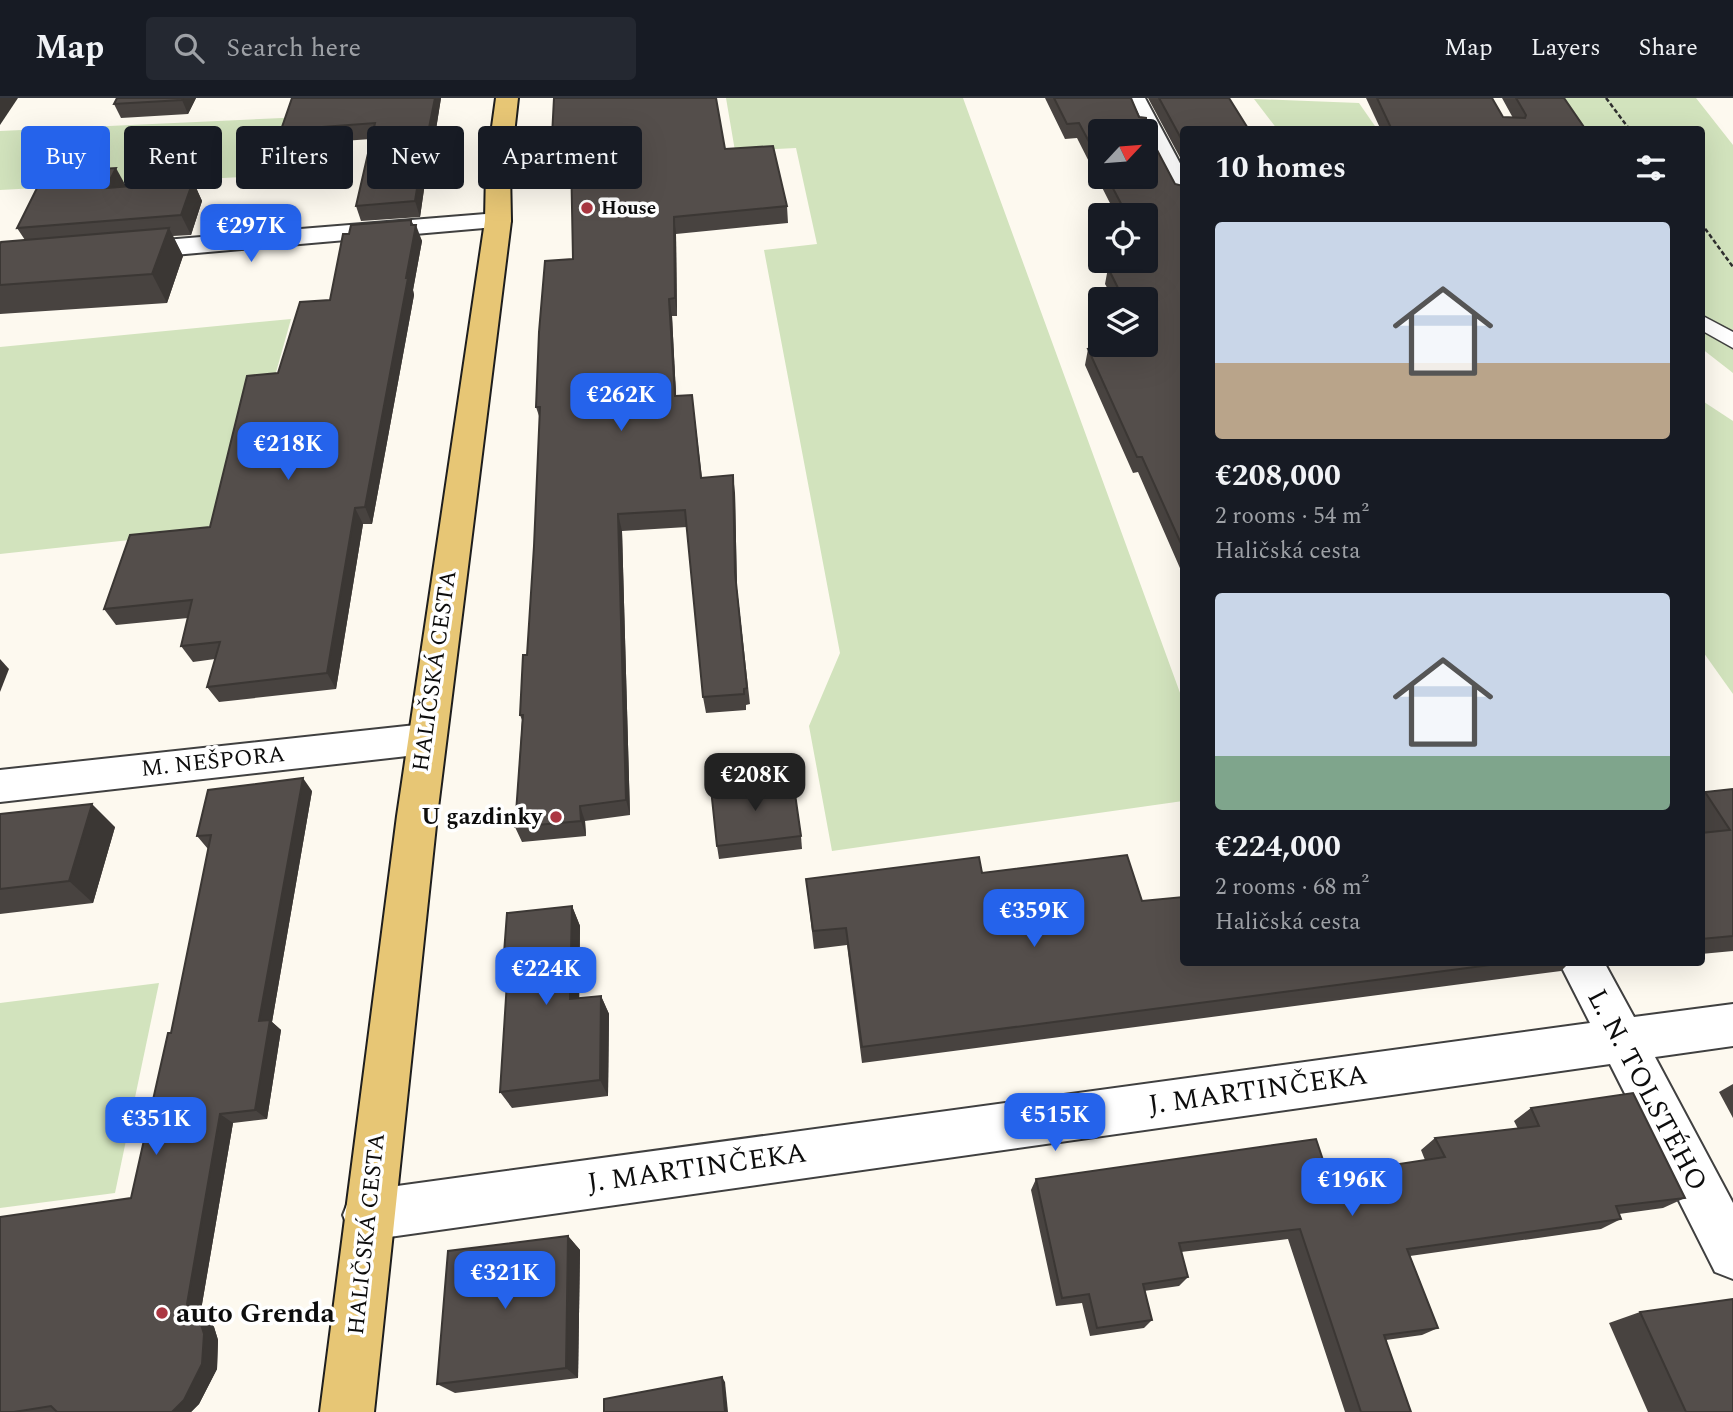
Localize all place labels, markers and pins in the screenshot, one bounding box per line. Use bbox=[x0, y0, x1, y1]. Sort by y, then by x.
place label: House bbox=[601, 194, 656, 223]
marker: House bbox=[579, 200, 595, 216]
pin: €297K bbox=[202, 204, 300, 264]
pin: €262K bbox=[572, 374, 670, 433]
pin: €218K bbox=[239, 422, 337, 482]
pin: €208K bbox=[706, 754, 804, 813]
place label: U gazdinky bbox=[421, 800, 543, 835]
marker: U gazdinky bbox=[548, 809, 564, 825]
pin: €359K bbox=[985, 890, 1083, 949]
pin: €224K bbox=[497, 948, 595, 1007]
pin: €515K bbox=[1006, 1094, 1104, 1153]
pin: €351K bbox=[107, 1098, 205, 1157]
pin: €196K bbox=[1303, 1158, 1401, 1218]
pin: €321K bbox=[456, 1252, 554, 1311]
place label: auto Grenda bbox=[176, 1292, 335, 1335]
marker: auto Grenda bbox=[154, 1305, 170, 1321]

